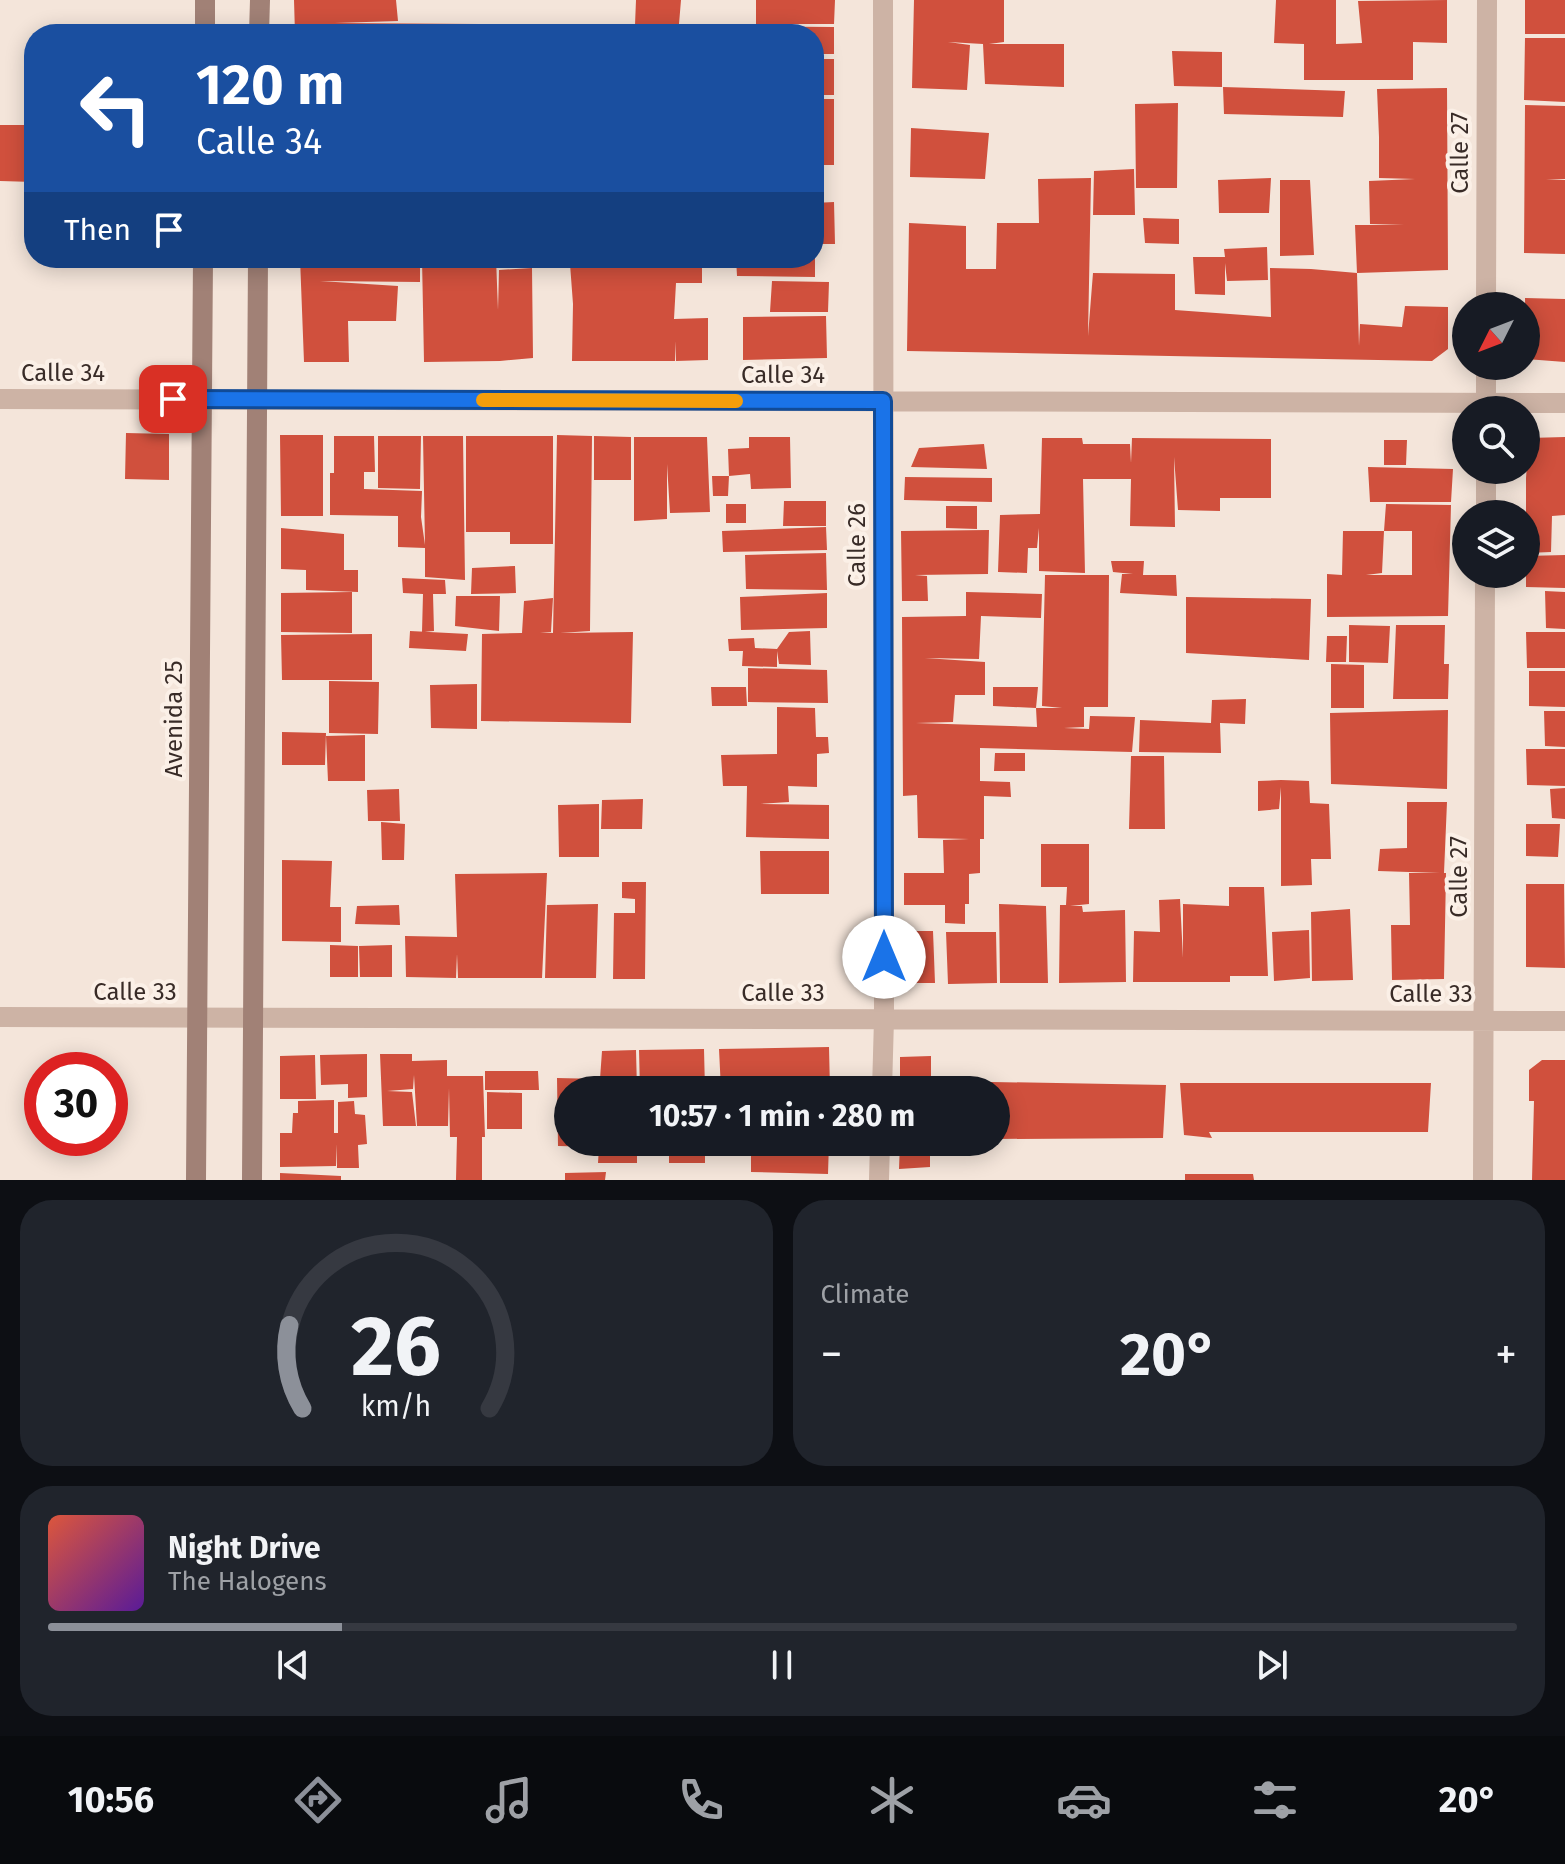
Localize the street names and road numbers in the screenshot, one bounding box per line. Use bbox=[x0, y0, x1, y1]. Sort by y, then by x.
street label: Calle 27 bbox=[1446, 112, 1474, 194]
street label: Calle 34 bbox=[21, 359, 105, 387]
street label: Calle 34 bbox=[741, 361, 825, 389]
street label: Calle 26 bbox=[843, 503, 871, 587]
street label: Avenida 25 bbox=[160, 660, 188, 778]
street label: Calle 27 bbox=[1445, 836, 1473, 918]
street label: Calle 33 bbox=[93, 978, 177, 1006]
street label: Calle 33 bbox=[741, 979, 825, 1007]
street label: Calle 33 bbox=[1389, 980, 1473, 1008]

